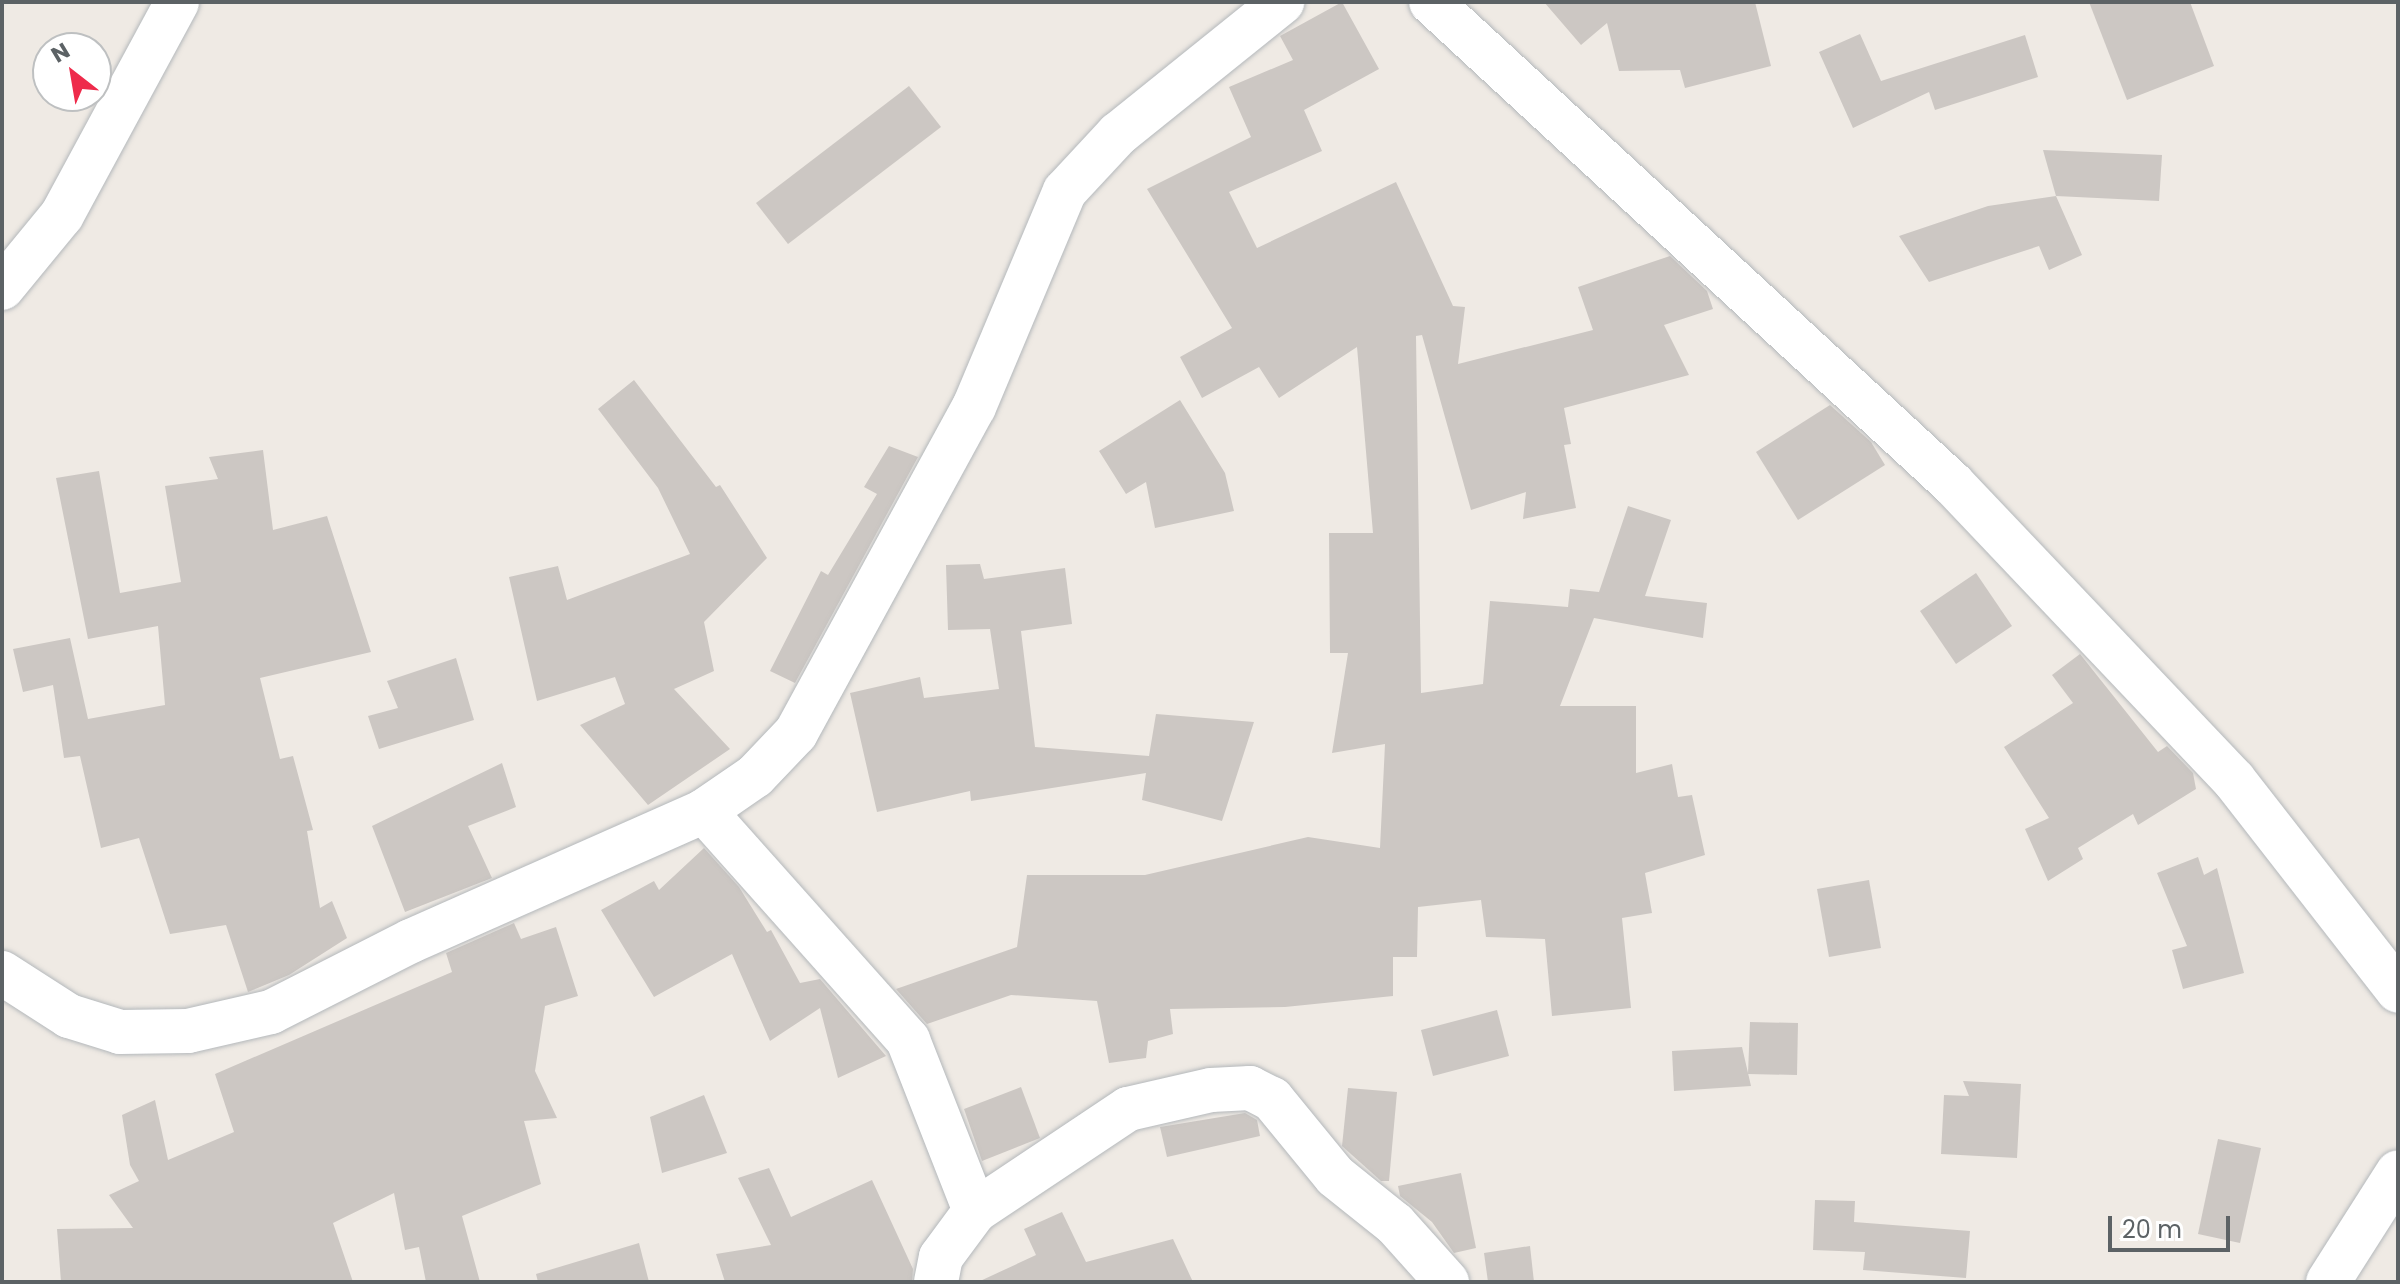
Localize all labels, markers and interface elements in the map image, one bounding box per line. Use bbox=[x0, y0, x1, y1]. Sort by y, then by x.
north arrow bbox=[32, 32, 112, 112]
text: N bbox=[45, 35, 75, 70]
scale bar bbox=[2112, 1200, 2234, 1250]
text: 20 m bbox=[2122, 1213, 2182, 1246]

